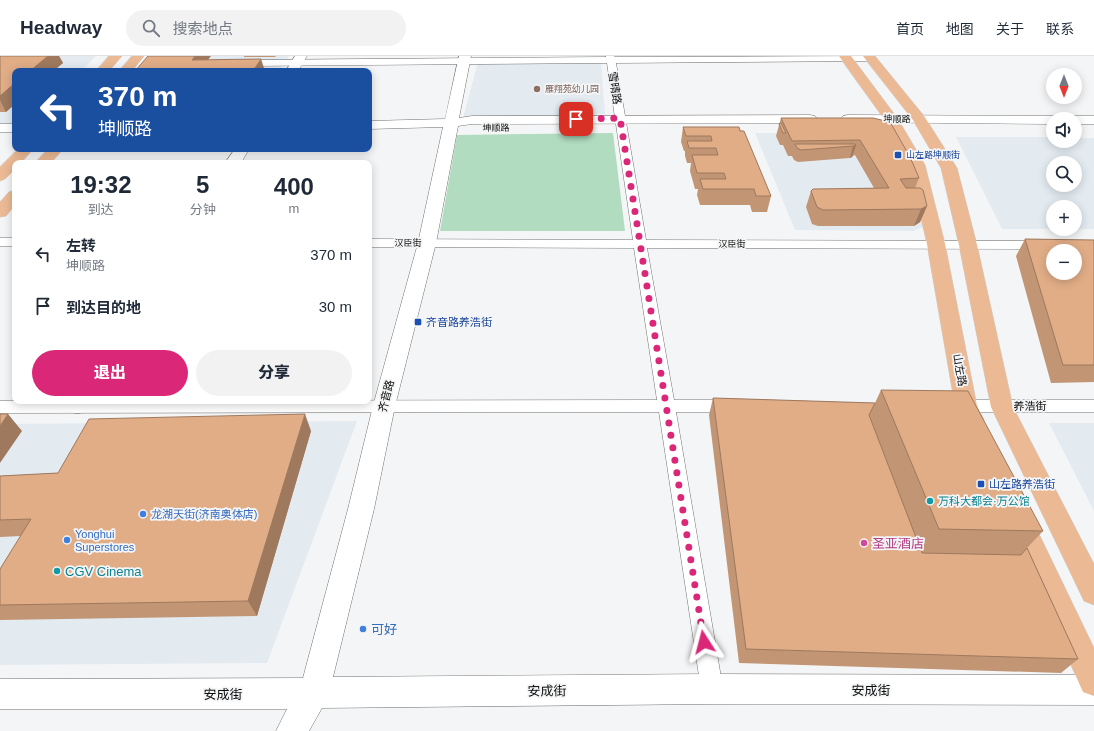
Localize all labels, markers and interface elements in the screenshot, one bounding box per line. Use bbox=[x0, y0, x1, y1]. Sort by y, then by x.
search box bbox=[126, 10, 406, 46]
text: Headway bbox=[20, 17, 102, 38]
icon: search bbox=[140, 17, 162, 39]
text: 搜索地点 bbox=[172, 20, 232, 37]
text: 首页 bbox=[896, 21, 924, 37]
text: 地图 bbox=[946, 21, 974, 37]
text: 关于 bbox=[996, 21, 1024, 37]
text: 联系 bbox=[1046, 21, 1074, 37]
north arrow bbox=[1046, 68, 1082, 104]
map controls bbox=[1046, 68, 1082, 280]
street label: 雪晴路 bbox=[606, 71, 624, 105]
text: 370 m bbox=[98, 81, 177, 112]
icon: left bbox=[32, 84, 84, 136]
marker: 雁翔苑幼儿园 bbox=[532, 84, 542, 94]
place label: 雁翔苑幼儿园 bbox=[545, 84, 599, 94]
pin bbox=[559, 102, 593, 136]
icon: arrive bbox=[565, 108, 587, 130]
button: sound bbox=[1046, 112, 1082, 148]
street label: 坤顺路 bbox=[883, 114, 911, 124]
text: 坤顺路 bbox=[98, 119, 152, 139]
street label: 坤顺路 bbox=[482, 123, 510, 133]
marker: 山左路坤顺街 bbox=[893, 150, 903, 160]
place label: 山左路坤顺街 bbox=[906, 150, 960, 160]
button: search bbox=[1046, 156, 1082, 192]
text: 19:32 bbox=[70, 171, 132, 198]
text: 5 bbox=[196, 171, 209, 198]
text: 400 bbox=[274, 173, 314, 200]
button: + bbox=[1046, 200, 1082, 236]
text: m bbox=[288, 201, 299, 216]
text: 到达 bbox=[88, 202, 114, 217]
text: 分钟 bbox=[190, 202, 216, 217]
text: 左转 bbox=[66, 237, 96, 254]
street label: 汉臣街 bbox=[394, 238, 422, 248]
street label: 汉臣街 bbox=[718, 239, 746, 249]
icon: left bbox=[32, 243, 54, 265]
button: − bbox=[1046, 244, 1082, 280]
text: 370 m bbox=[310, 246, 352, 263]
text: 坤顺路 bbox=[66, 258, 105, 273]
icon: arrive bbox=[32, 295, 54, 317]
text: 30 m bbox=[319, 298, 352, 315]
text: 到达目的地 bbox=[66, 299, 141, 316]
place label: 齐音路养浩街 bbox=[426, 316, 492, 328]
marker: 齐音路养浩街 bbox=[413, 317, 423, 327]
button: 退出 bbox=[32, 350, 188, 396]
button: 分享 bbox=[196, 350, 352, 396]
street label: 山左路 bbox=[951, 353, 969, 387]
street label: 齐音路 bbox=[376, 379, 396, 413]
street label: 养浩街 bbox=[1013, 400, 1047, 412]
place label: 山左路养浩街 bbox=[989, 478, 1055, 490]
marker: 山左路养浩街 bbox=[976, 479, 986, 489]
place label: 万科大都会·万公馆 bbox=[938, 495, 1030, 507]
marker: 万科大都会·万公馆 bbox=[925, 496, 935, 506]
place label: 龙湖天街(济南奥体店) bbox=[151, 508, 257, 520]
marker: 龙湖天街(济南奥体店) bbox=[138, 509, 148, 519]
place label: Yonghui Superstores bbox=[75, 528, 135, 553]
marker: Yonghui Superstores bbox=[62, 535, 72, 545]
place label: 圣亚酒店 bbox=[872, 536, 924, 551]
marker: 圣亚酒店 bbox=[859, 538, 869, 548]
place label: CGV Cinema bbox=[65, 564, 142, 579]
marker: CGV Cinema bbox=[52, 566, 62, 576]
position arrow bbox=[683, 621, 725, 663]
place label: 可好 bbox=[371, 622, 397, 637]
marker: 可好 bbox=[358, 624, 368, 634]
street label: 安成街 bbox=[527, 683, 567, 699]
street label: 安成街 bbox=[851, 683, 891, 698]
street label: 安成街 bbox=[203, 687, 243, 702]

